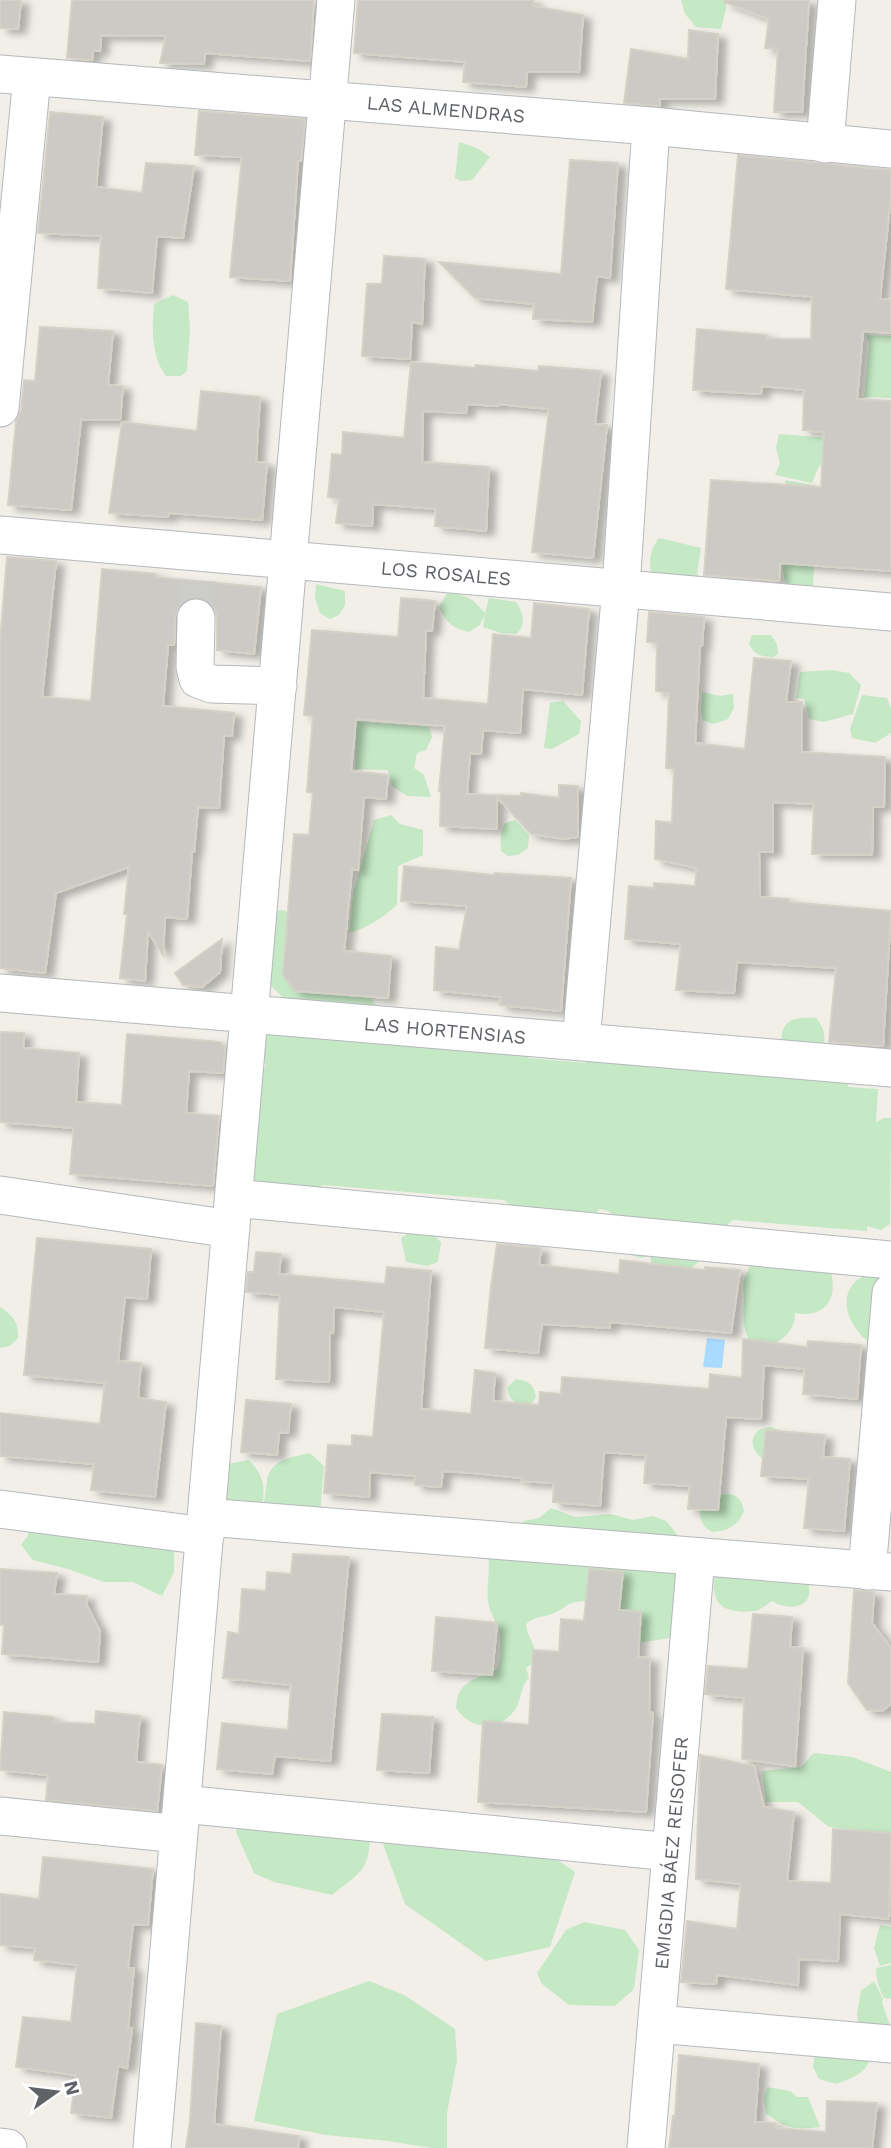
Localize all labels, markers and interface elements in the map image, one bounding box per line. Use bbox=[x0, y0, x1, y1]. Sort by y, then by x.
street label: LAS ALMENDRAS bbox=[366, 91, 526, 128]
street label: LOS ROSALES bbox=[380, 556, 512, 591]
street label: LAS HORTENSIAS bbox=[363, 1012, 527, 1049]
street label: EMIGDIA BÁEZ REISOFER bbox=[650, 1736, 693, 1970]
north arrow bbox=[21, 2057, 91, 2127]
text: N bbox=[59, 2078, 85, 2098]

